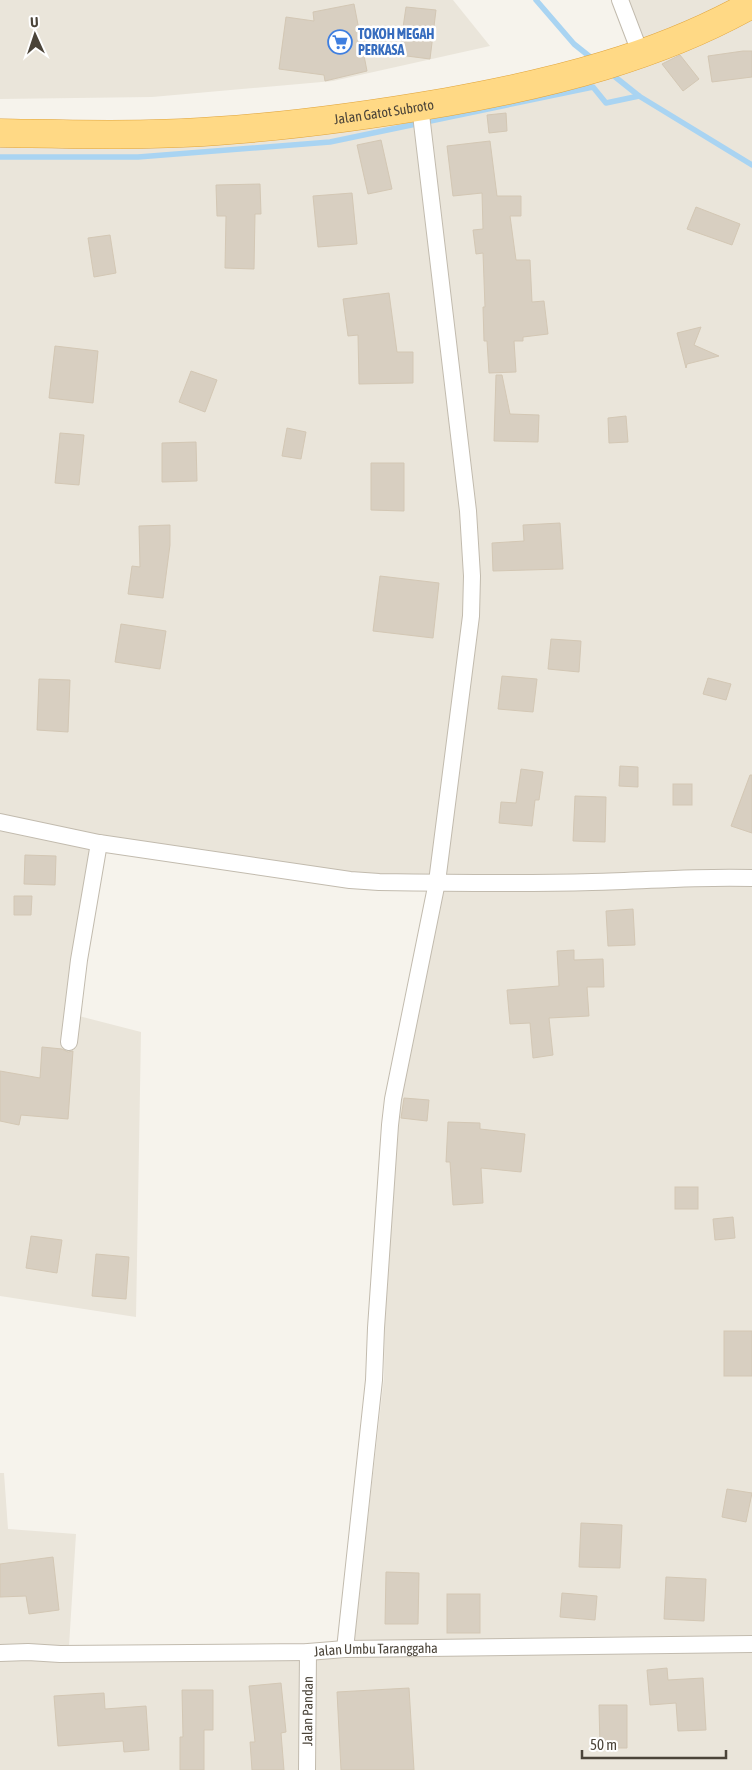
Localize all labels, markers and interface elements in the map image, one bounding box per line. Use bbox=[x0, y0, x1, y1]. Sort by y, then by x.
north arrow bbox=[10, 10, 60, 60]
text: U bbox=[30, 14, 39, 30]
place label: TOKOH MEGAH PERKASA bbox=[358, 26, 434, 58]
supermarket icon: TOKOH MEGAH PERKASA bbox=[327, 29, 353, 55]
street label: Jalan Gatot Subroto bbox=[333, 96, 435, 127]
street label: Jalan Umbu Taranggaha bbox=[313, 1640, 438, 1659]
street label: Jalan Pandan bbox=[299, 1676, 316, 1746]
scale bar bbox=[582, 1728, 726, 1760]
text: 50 m bbox=[590, 1736, 617, 1753]

